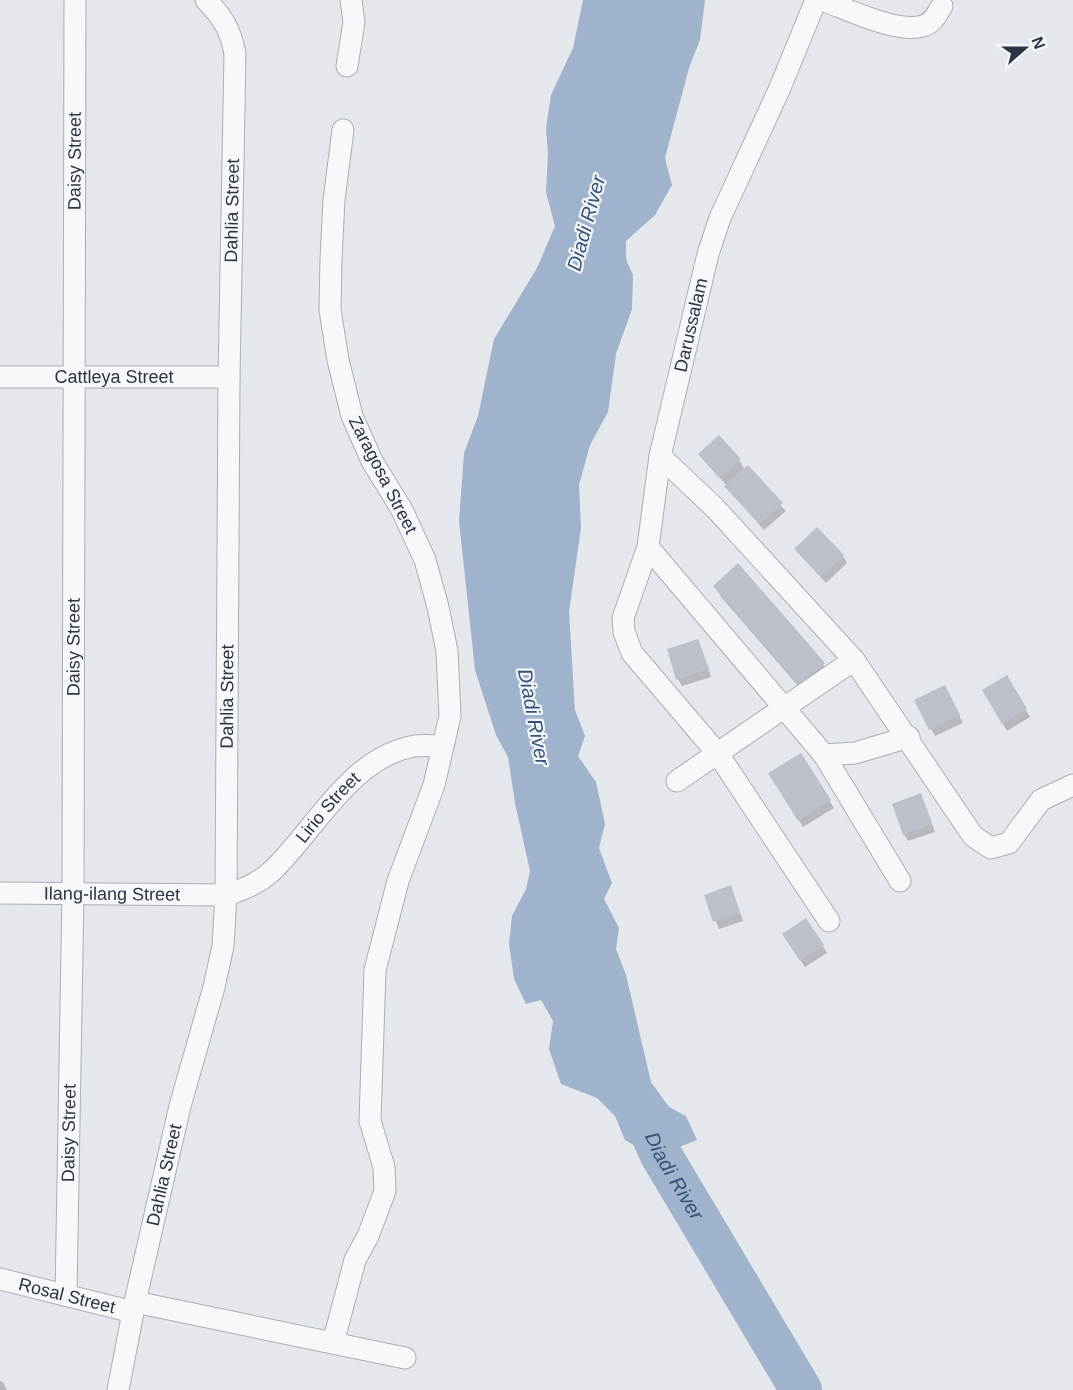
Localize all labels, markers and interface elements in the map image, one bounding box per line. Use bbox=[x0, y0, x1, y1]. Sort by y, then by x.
north arrow bbox=[995, 18, 1055, 78]
text: N bbox=[1029, 34, 1049, 51]
street label: Daisy Street bbox=[65, 112, 85, 210]
street label: Dahlia Street bbox=[221, 158, 243, 263]
water label: Diadi River bbox=[563, 172, 610, 273]
street label: Darussalam bbox=[670, 276, 712, 374]
street label: Cattleya Street bbox=[54, 367, 174, 387]
street label: Zaragosa Street bbox=[345, 413, 421, 537]
street label: Daisy Street bbox=[63, 598, 84, 696]
street label: Dahlia Street bbox=[217, 644, 237, 749]
water label: Diadi River bbox=[514, 667, 554, 768]
street label: Lirio Street bbox=[292, 768, 364, 847]
street label: Ilang-ilang Street bbox=[44, 883, 180, 905]
street label: Daisy Street bbox=[58, 1084, 80, 1182]
street label: Dahlia Street bbox=[143, 1122, 186, 1228]
water label: Diadi River bbox=[641, 1128, 709, 1225]
street label: Rosal Street bbox=[16, 1274, 117, 1317]

